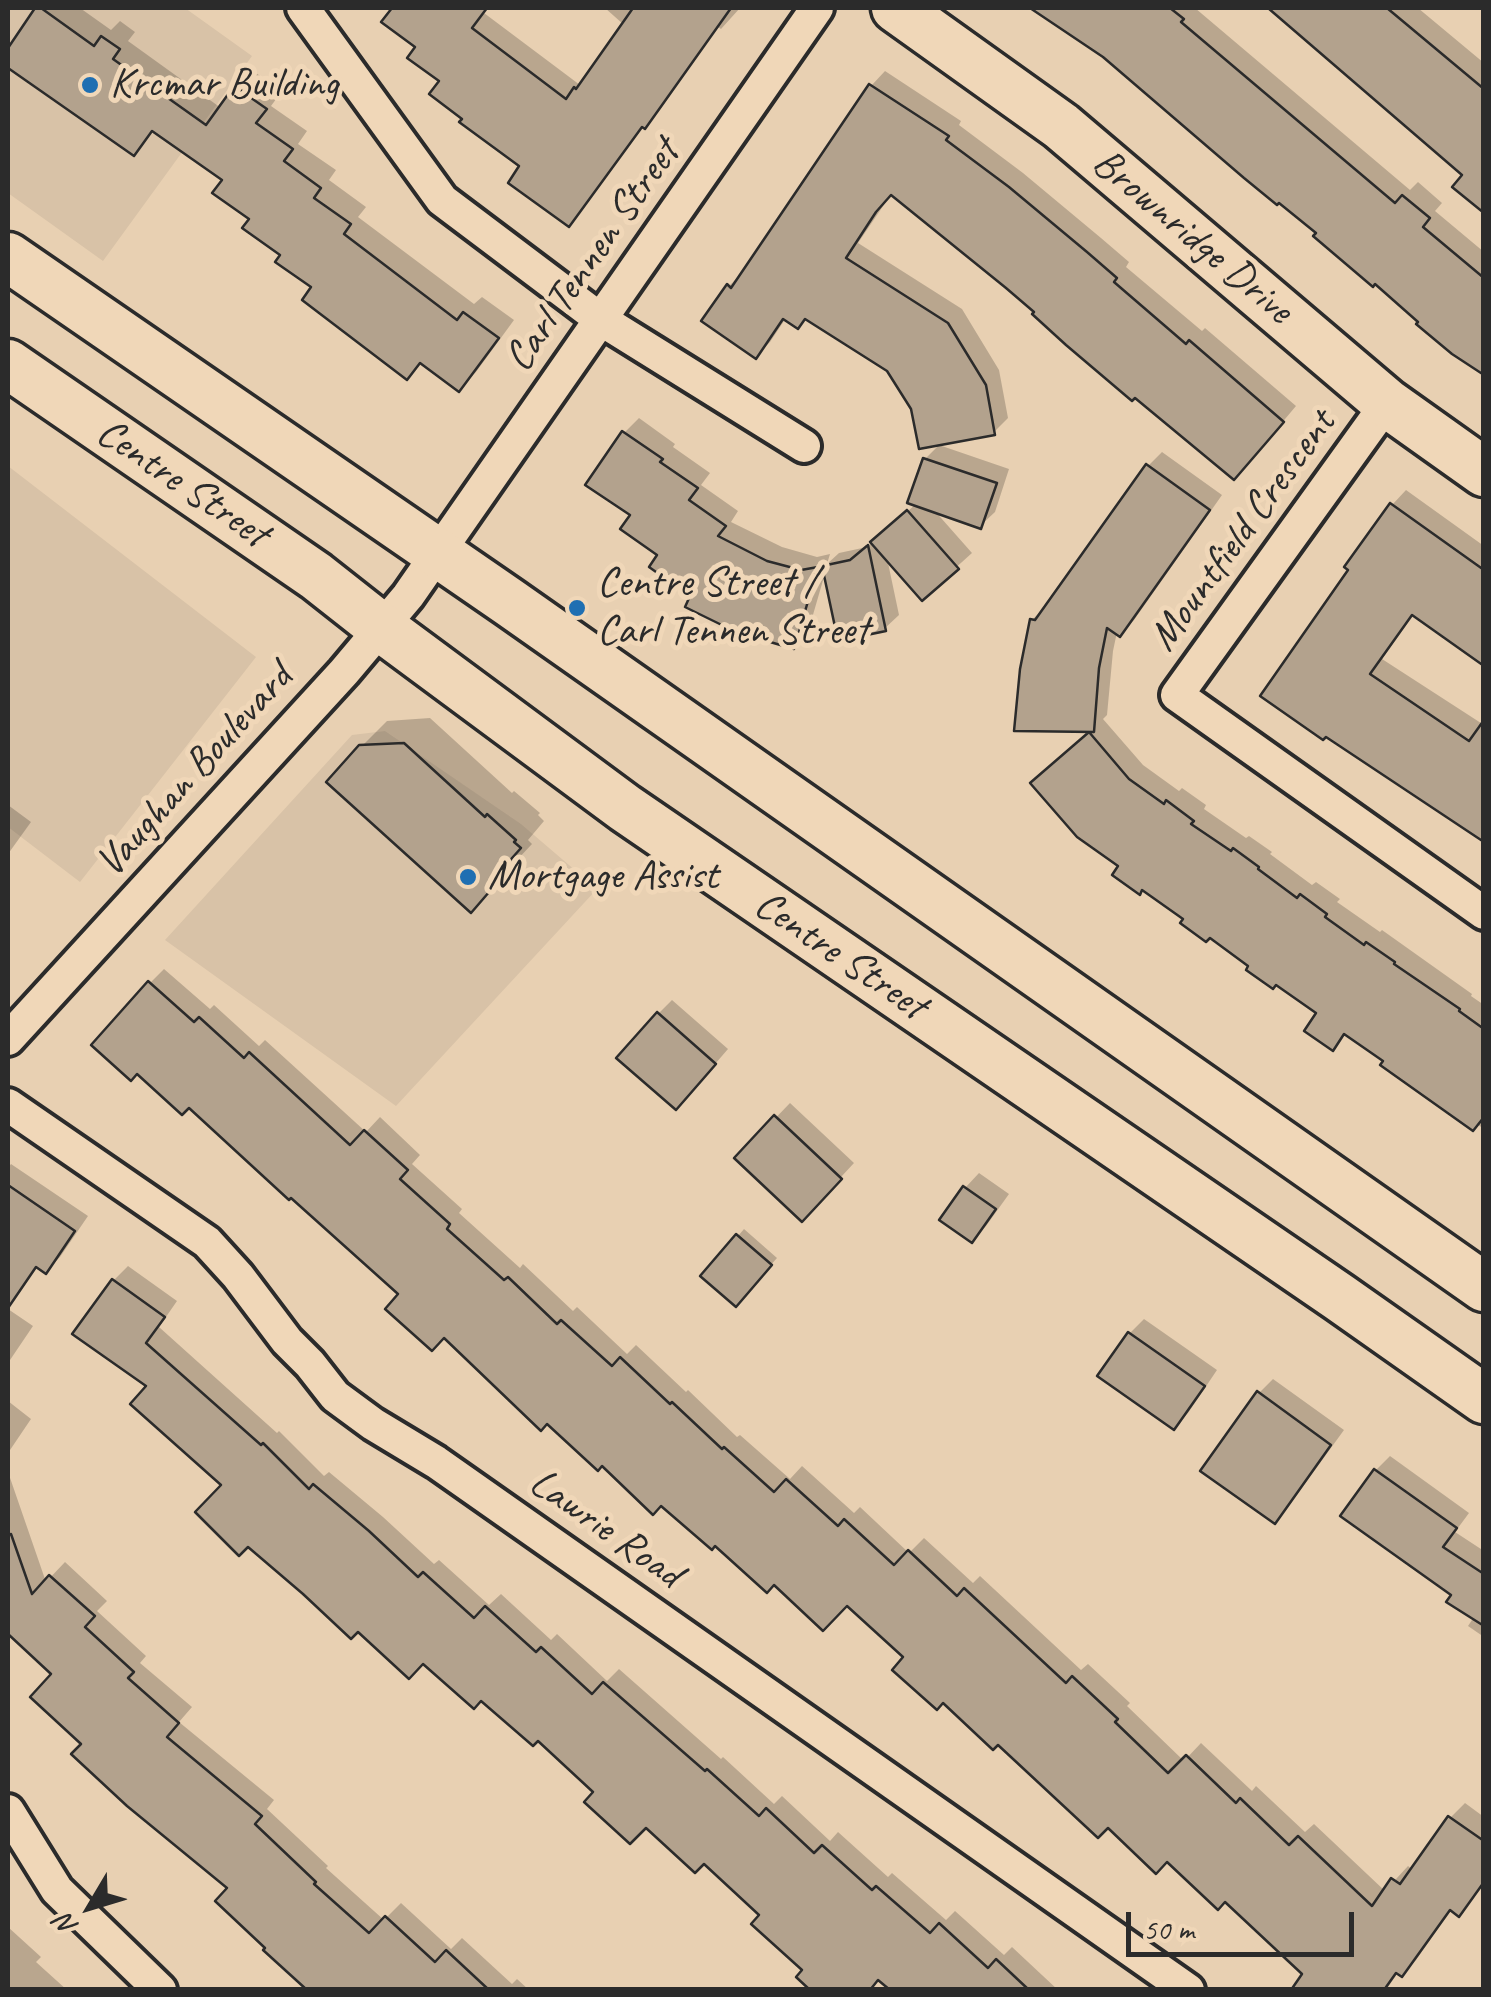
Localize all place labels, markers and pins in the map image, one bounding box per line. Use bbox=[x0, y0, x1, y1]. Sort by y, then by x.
place label: Krcmar Building bbox=[110, 60, 338, 110]
marker: Krcmar Building bbox=[79, 74, 101, 96]
place label: Centre Street / Carl Tennen Street bbox=[597, 559, 869, 658]
marker: Centre Street / Carl Tennen Street bbox=[566, 597, 588, 619]
place label: Mortgage Assist bbox=[488, 852, 718, 902]
marker: Mortgage Assist bbox=[457, 866, 479, 888]

